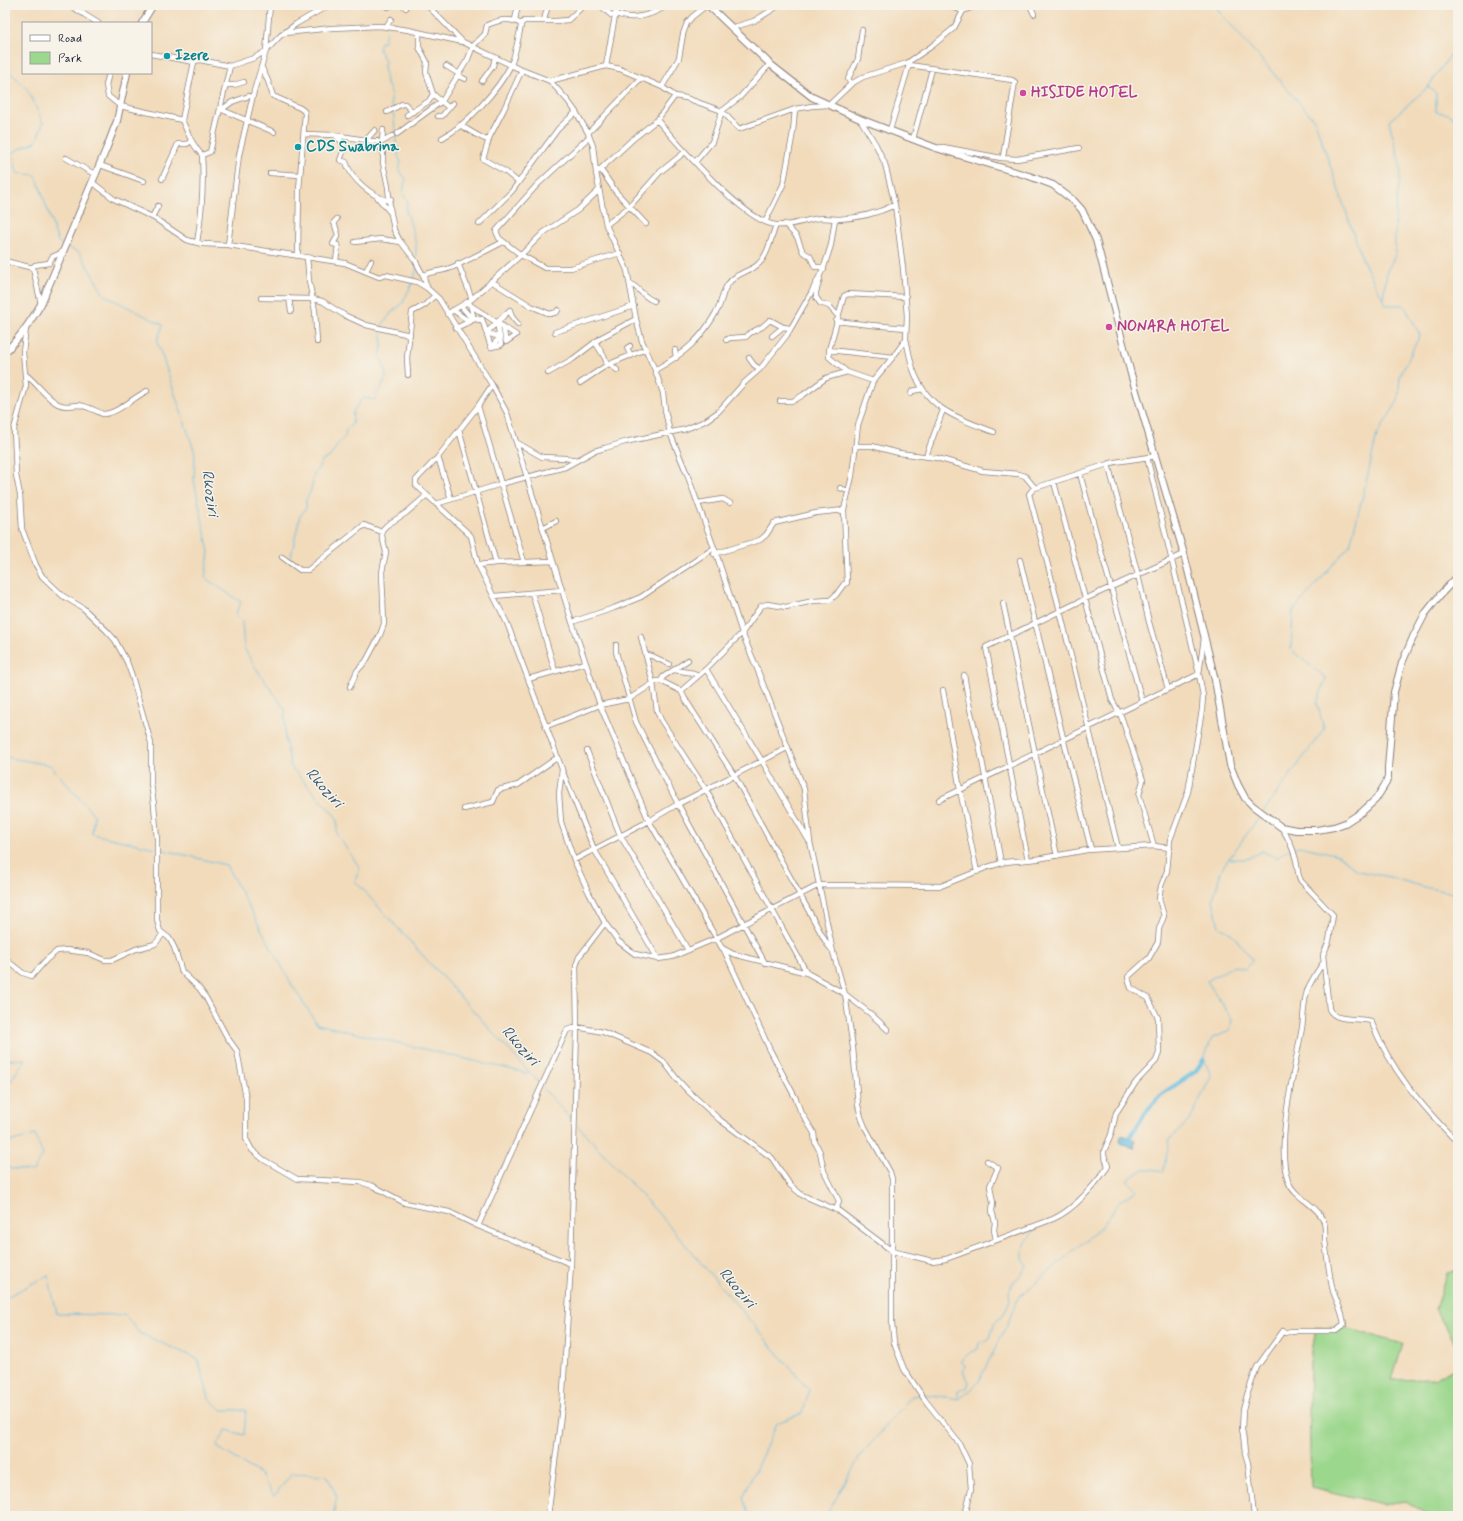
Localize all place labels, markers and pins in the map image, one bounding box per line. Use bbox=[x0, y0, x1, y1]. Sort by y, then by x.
place label: Izere bbox=[175, 46, 209, 66]
marker: Izere bbox=[162, 51, 172, 61]
place label: HISIDE HOTEL bbox=[1031, 83, 1138, 103]
marker: HISIDE HOTEL bbox=[1018, 88, 1028, 98]
place label: CDS Swabrina bbox=[306, 137, 400, 157]
marker: CDS Swabrina bbox=[293, 142, 303, 152]
place label: NONARA HOTEL bbox=[1117, 317, 1230, 337]
marker: NONARA HOTEL bbox=[1104, 322, 1114, 332]

